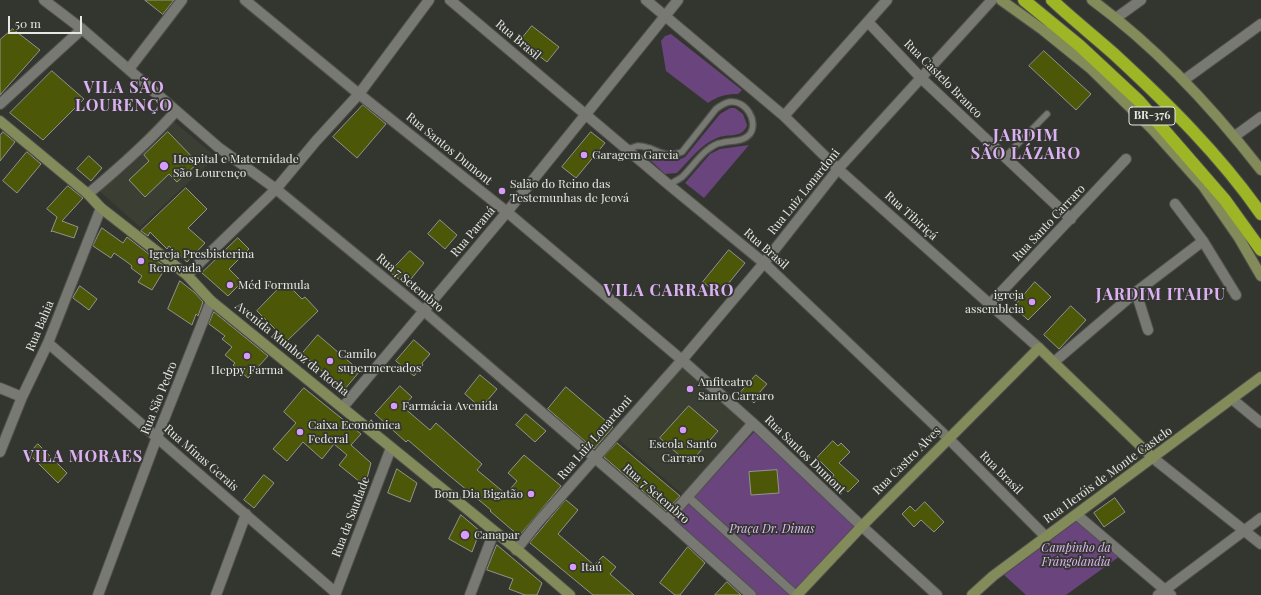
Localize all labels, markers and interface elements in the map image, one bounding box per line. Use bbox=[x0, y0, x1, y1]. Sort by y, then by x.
scale bar bbox=[10, 8, 84, 34]
text: 50 m bbox=[15, 15, 41, 31]
street label: Rua Brasil bbox=[492, 17, 544, 63]
street label: Rua Castelo Branco bbox=[901, 37, 985, 121]
district label: VILA SÃO LOURENÇO bbox=[75, 78, 173, 116]
road number: BR-376 bbox=[1129, 107, 1175, 125]
street label: Rua Santos Dumont bbox=[403, 110, 495, 188]
district label: JARDIM SÃO LÁZARO bbox=[971, 126, 1081, 164]
street label: Rua Luiz Lonardoni bbox=[765, 146, 843, 238]
place label: Garagem Garcia bbox=[592, 148, 678, 162]
marker: Garagem Garcia bbox=[579, 150, 589, 160]
place label: Hospital e Maternidade São Lourenço bbox=[173, 152, 299, 180]
marker: Hospital e Maternidade São Lourenço bbox=[158, 160, 170, 172]
place label: Salão do Reino das Testemunhas de Jeová bbox=[510, 177, 629, 205]
street label: Rua Santo Carraro bbox=[1010, 182, 1088, 264]
marker: Salão do Reino das Testemunhas de Jeová bbox=[497, 186, 507, 196]
street label: Rua Tibiriçá bbox=[882, 189, 940, 243]
street label: Rua Paraná bbox=[448, 204, 498, 260]
street label: Rua Brasil bbox=[741, 226, 791, 272]
place label: Igreja Presbisterina Renovada bbox=[149, 247, 254, 275]
street label: Rua 7 Setembro bbox=[373, 251, 447, 315]
marker: Igreja Presbisterina Renovada bbox=[136, 256, 146, 266]
place label: Méd Formula bbox=[238, 278, 310, 292]
marker: Méd Formula bbox=[225, 280, 235, 290]
district label: VILA CARRARO bbox=[604, 281, 734, 301]
district label: JARDIM ITAIPU bbox=[1096, 285, 1226, 305]
place label: igreja assembleia bbox=[965, 288, 1024, 316]
marker: igreja assembleia bbox=[1027, 297, 1037, 307]
street label: Rua Bahia bbox=[23, 298, 57, 354]
street label: Avenida Munhoz da Rocha bbox=[232, 299, 352, 399]
place label: Camilo supermercados bbox=[338, 347, 421, 375]
marker: Heppy Farma bbox=[242, 351, 252, 361]
marker: Camilo supermercados bbox=[325, 356, 335, 366]
street label: Rua São Pedro bbox=[138, 359, 180, 437]
place label: Heppy Farma bbox=[211, 363, 283, 377]
place label: Anfiteatro Santo Carraro bbox=[698, 375, 774, 403]
marker: Anfiteatro Santo Carraro bbox=[685, 384, 695, 394]
street label: Rua Luiz Lonardoni bbox=[555, 393, 635, 483]
place label: Farmácia Avenida bbox=[402, 399, 498, 413]
marker: Farmácia Avenida bbox=[389, 401, 399, 411]
street label: Rua Santos Dumont bbox=[762, 413, 848, 497]
place label: Caixa Econômica Federal bbox=[308, 418, 400, 446]
street label: Rua Minas Gerais bbox=[161, 422, 241, 494]
street label: Rua Castro Alves bbox=[870, 424, 944, 498]
street label: Rua Heróis de Monte Castelo bbox=[1041, 424, 1175, 526]
marker: Escola Santo Carraro bbox=[678, 425, 688, 435]
marker: Caixa Econômica Federal bbox=[295, 427, 305, 437]
place label: Escola Santo Carraro bbox=[649, 437, 717, 465]
district label: VILA MORAES bbox=[23, 447, 143, 467]
street label: Rua Brasil bbox=[977, 449, 1025, 497]
street label: Rua 7 Setembro bbox=[620, 461, 692, 527]
street label: Rua da Saudade bbox=[329, 475, 373, 559]
place label: Bom Dia Bigatão bbox=[434, 487, 523, 501]
marker: Bom Dia Bigatão bbox=[526, 489, 536, 499]
park label: Praça Dr. Dimas bbox=[729, 522, 815, 536]
place label: Canapar bbox=[474, 528, 520, 542]
marker: Canapar bbox=[459, 529, 471, 541]
park label: Campinho da Frângolandia bbox=[1041, 541, 1111, 569]
place label: Itaú bbox=[581, 560, 602, 574]
marker: Itaú bbox=[568, 562, 578, 572]

